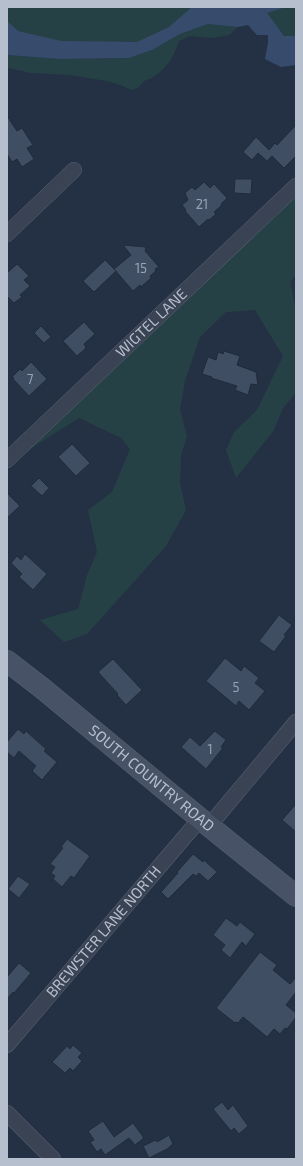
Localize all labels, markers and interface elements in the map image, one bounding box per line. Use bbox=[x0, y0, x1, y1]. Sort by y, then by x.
house number: 21 bbox=[196, 196, 208, 212]
house number: 15 bbox=[135, 260, 147, 276]
street label: WIGTEL LANE bbox=[111, 284, 190, 360]
house number: 7 bbox=[27, 371, 34, 387]
house number: 5 bbox=[233, 679, 240, 695]
street label: SOUTH COUNTRY ROAD bbox=[86, 720, 218, 835]
house number: 1 bbox=[207, 741, 213, 757]
street label: BREWSTER LANE NORTH bbox=[42, 862, 164, 1000]

